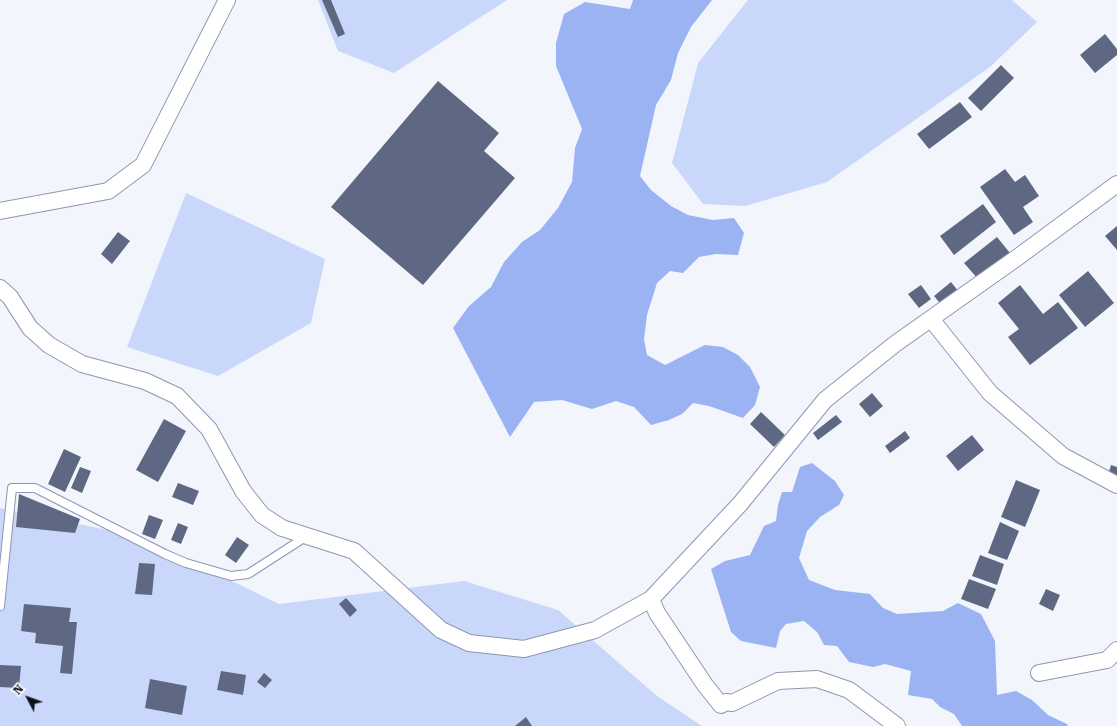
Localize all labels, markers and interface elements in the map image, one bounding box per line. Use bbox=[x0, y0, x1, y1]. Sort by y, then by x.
north arrow bbox=[8, 678, 48, 718]
text: N bbox=[11, 682, 26, 697]

